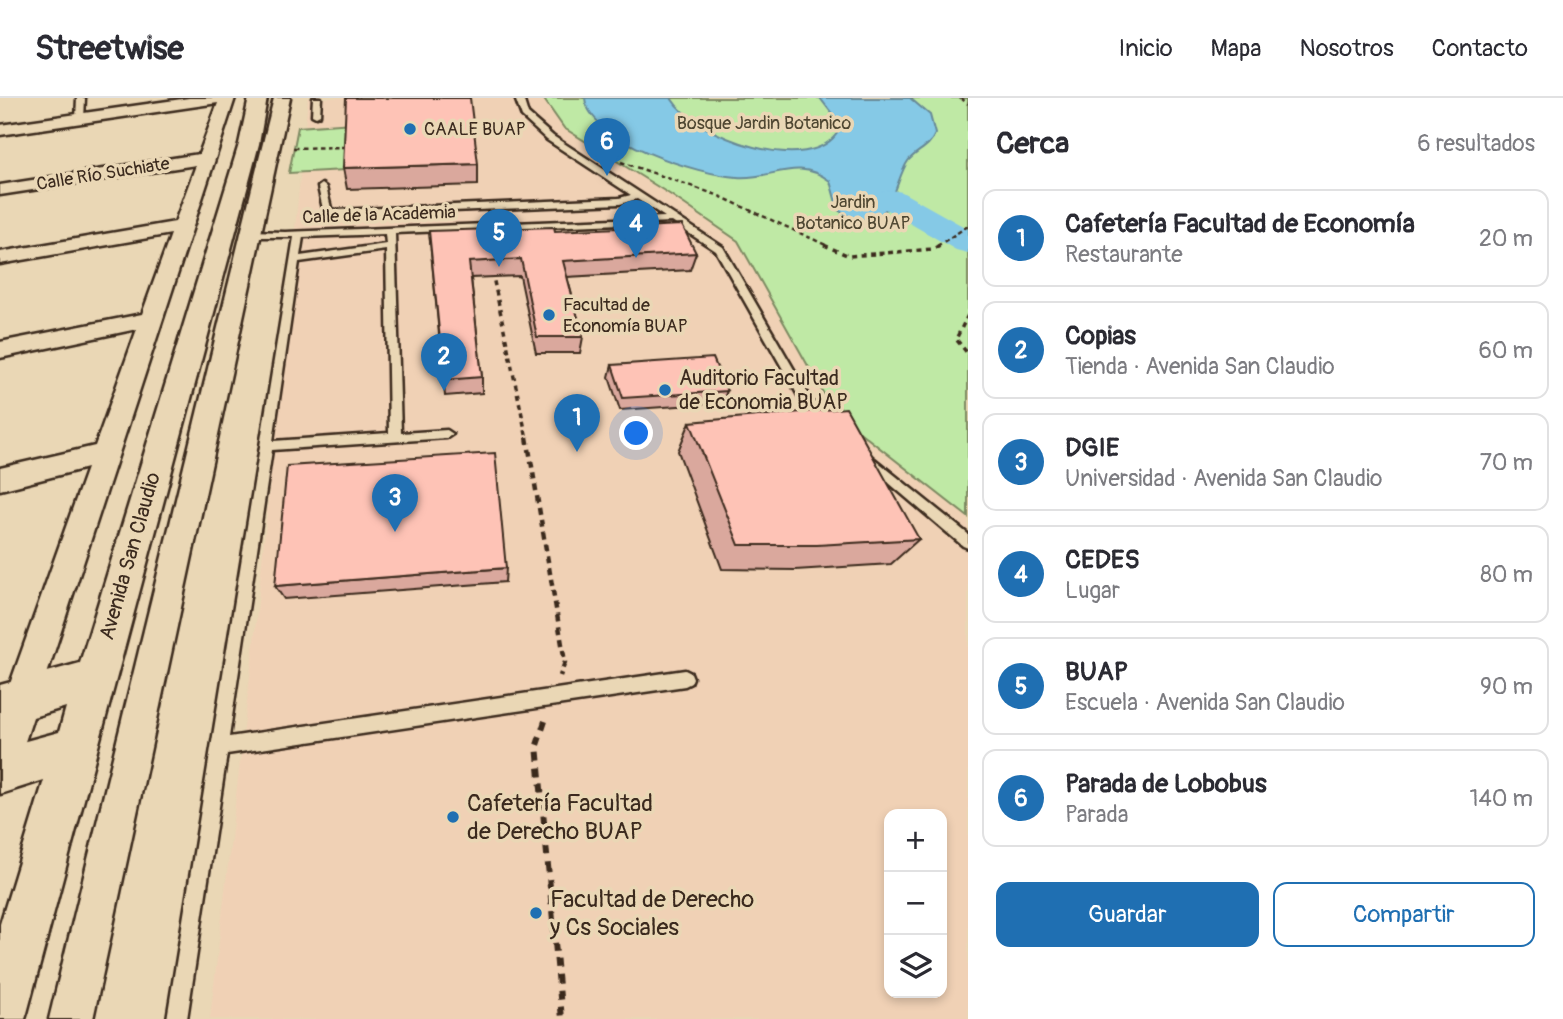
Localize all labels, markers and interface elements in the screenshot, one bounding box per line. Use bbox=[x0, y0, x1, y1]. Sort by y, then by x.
text: Streetwise bbox=[35, 28, 184, 69]
text: Inicio bbox=[1119, 34, 1173, 63]
text: Mapa bbox=[1211, 34, 1262, 63]
text: Nosotros bbox=[1300, 34, 1394, 63]
text: Contacto bbox=[1432, 34, 1528, 63]
park label: Bosque Jardin Botanico bbox=[677, 112, 851, 135]
place label: CAALE BUAP bbox=[424, 118, 526, 141]
pin: 6 bbox=[584, 118, 630, 176]
marker: CAALE BUAP bbox=[402, 121, 418, 137]
text: Cerca bbox=[996, 125, 1069, 162]
text: 6 resultados bbox=[1417, 129, 1535, 158]
street label: Calle Río Suchiate bbox=[35, 152, 171, 196]
park label: Jardin Botanico BUAP bbox=[796, 191, 910, 235]
pin: 4 bbox=[613, 200, 659, 258]
street label: Calle de la Academia bbox=[302, 201, 456, 229]
text: Cafetería Facultad de Economía bbox=[1065, 208, 1415, 240]
pin: 5 bbox=[476, 209, 522, 267]
text: 1 bbox=[1017, 224, 1026, 253]
text: 20 m bbox=[1479, 224, 1533, 253]
text: Restaurante bbox=[1065, 240, 1183, 269]
place label: Facultad de Economía BUAP bbox=[563, 294, 688, 338]
marker: Facultad de Economía BUAP bbox=[541, 307, 557, 323]
text: Copias bbox=[1065, 320, 1136, 352]
pin: 2 bbox=[421, 333, 467, 391]
text: 2 bbox=[1015, 336, 1027, 365]
text: 60 m bbox=[1478, 336, 1533, 365]
text: Tienda · Avenida San Claudio bbox=[1065, 352, 1335, 381]
place label: Auditorio Facultad de Economia BUAP bbox=[679, 365, 848, 416]
marker: Auditorio Facultad de Economia BUAP bbox=[657, 382, 673, 398]
pin: 1 bbox=[554, 394, 600, 452]
your location bbox=[619, 416, 653, 450]
text: DGIE bbox=[1065, 432, 1119, 464]
text: 3 bbox=[1015, 448, 1027, 477]
text: 70 m bbox=[1480, 448, 1533, 477]
text: Universidad · Avenida San Claudio bbox=[1065, 464, 1382, 493]
street label: Avenida San Claudio bbox=[93, 469, 167, 643]
pin: 3 bbox=[372, 474, 418, 532]
text: CEDES bbox=[1065, 544, 1140, 576]
text: 4 bbox=[1014, 560, 1028, 589]
text: 80 m bbox=[1480, 560, 1533, 589]
text: Lugar bbox=[1065, 576, 1120, 605]
text: BUAP bbox=[1065, 656, 1128, 688]
text: 5 bbox=[1015, 672, 1027, 701]
text: 90 m bbox=[1480, 672, 1533, 701]
text: Escuela · Avenida San Claudio bbox=[1065, 688, 1345, 717]
text: Parada de Lobobus bbox=[1065, 768, 1267, 800]
text: 6 bbox=[1014, 784, 1028, 813]
text: 140 m bbox=[1470, 784, 1533, 813]
place label: Cafetería Facultad de Derecho BUAP bbox=[467, 789, 653, 846]
text: Parada bbox=[1065, 800, 1128, 829]
marker: Cafetería Facultad de Derecho BUAP bbox=[445, 809, 461, 825]
map controls bbox=[884, 809, 947, 998]
button: + bbox=[884, 809, 947, 872]
button: − bbox=[884, 872, 947, 935]
button: Guardar bbox=[996, 882, 1259, 947]
button: Compartir bbox=[1273, 882, 1535, 947]
place label: Facultad de Derecho y Cs Sociales bbox=[549, 885, 754, 942]
marker: Facultad de Derecho y Cs Sociales bbox=[528, 905, 544, 921]
button: layers bbox=[884, 935, 947, 998]

